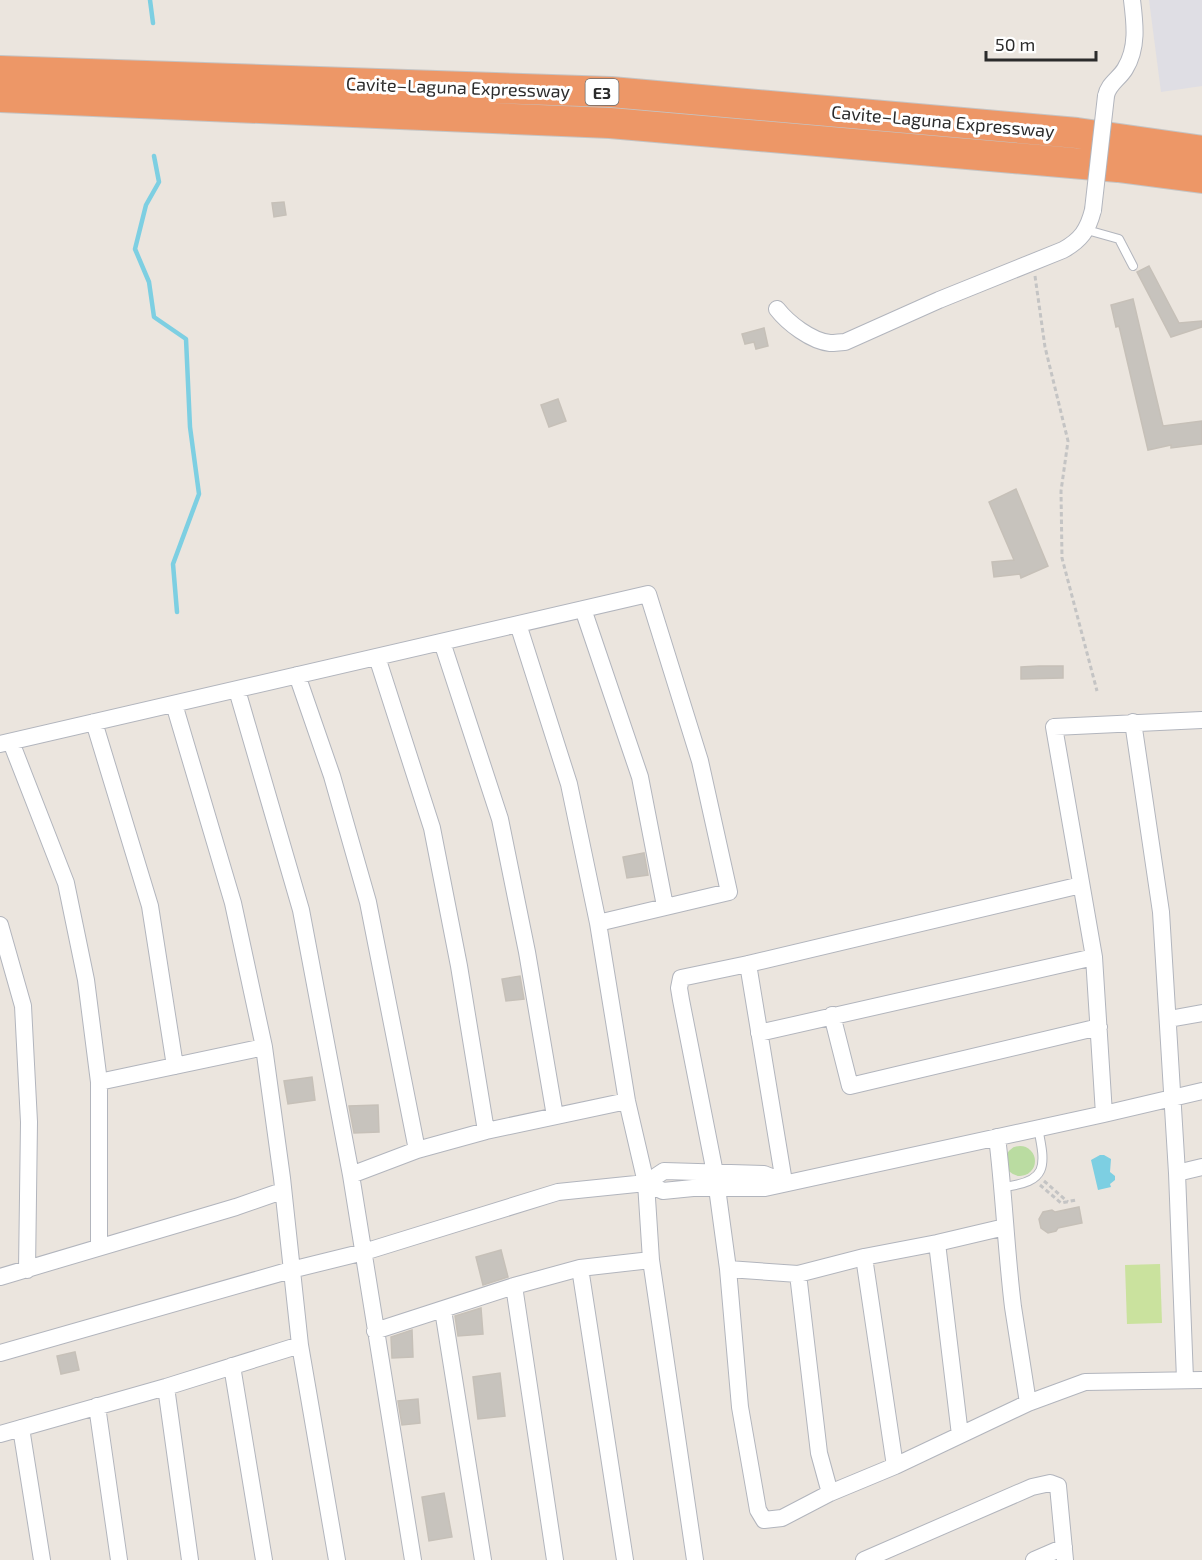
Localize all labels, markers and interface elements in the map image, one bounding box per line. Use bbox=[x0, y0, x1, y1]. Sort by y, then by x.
scale bar bbox=[986, 24, 1096, 62]
text: 50 m bbox=[995, 33, 1035, 55]
street label: Cavite–Laguna Expressway bbox=[346, 72, 571, 102]
road number: E3 bbox=[586, 79, 618, 105]
street label: Cavite–Laguna Expressway bbox=[830, 100, 1056, 142]

